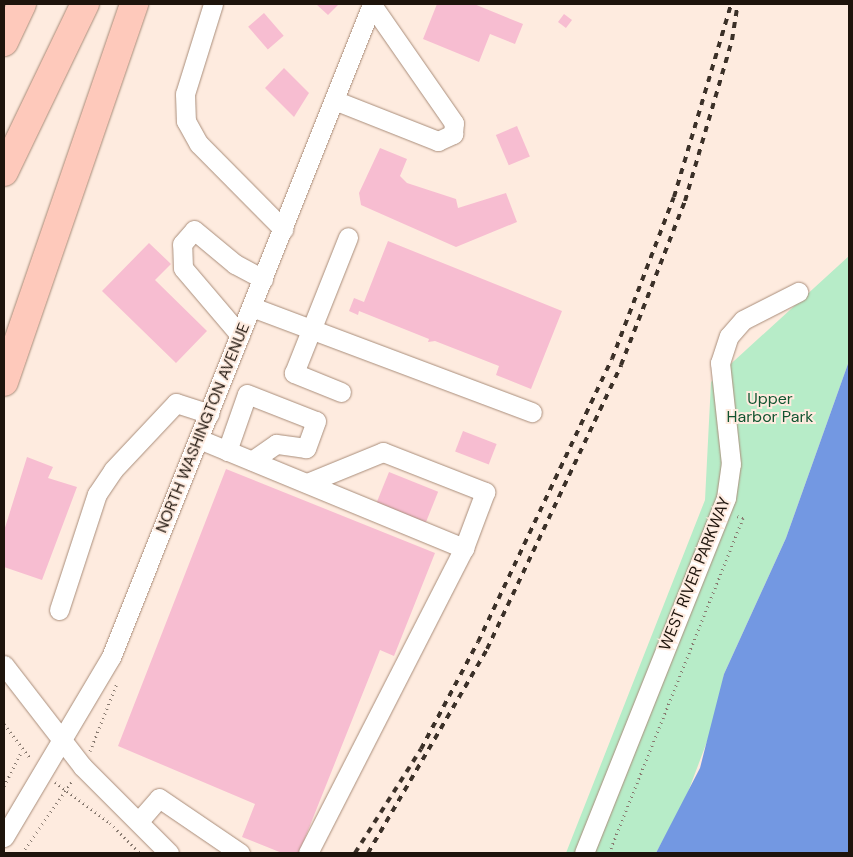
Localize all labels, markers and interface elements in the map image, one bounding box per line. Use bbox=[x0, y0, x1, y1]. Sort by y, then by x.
street label: NORTH WASHINGTON AVENUE bbox=[152, 320, 254, 536]
park label: Upper Harbor Park bbox=[727, 389, 813, 427]
street label: WEST RIVER PARKWAY bbox=[655, 494, 735, 654]

